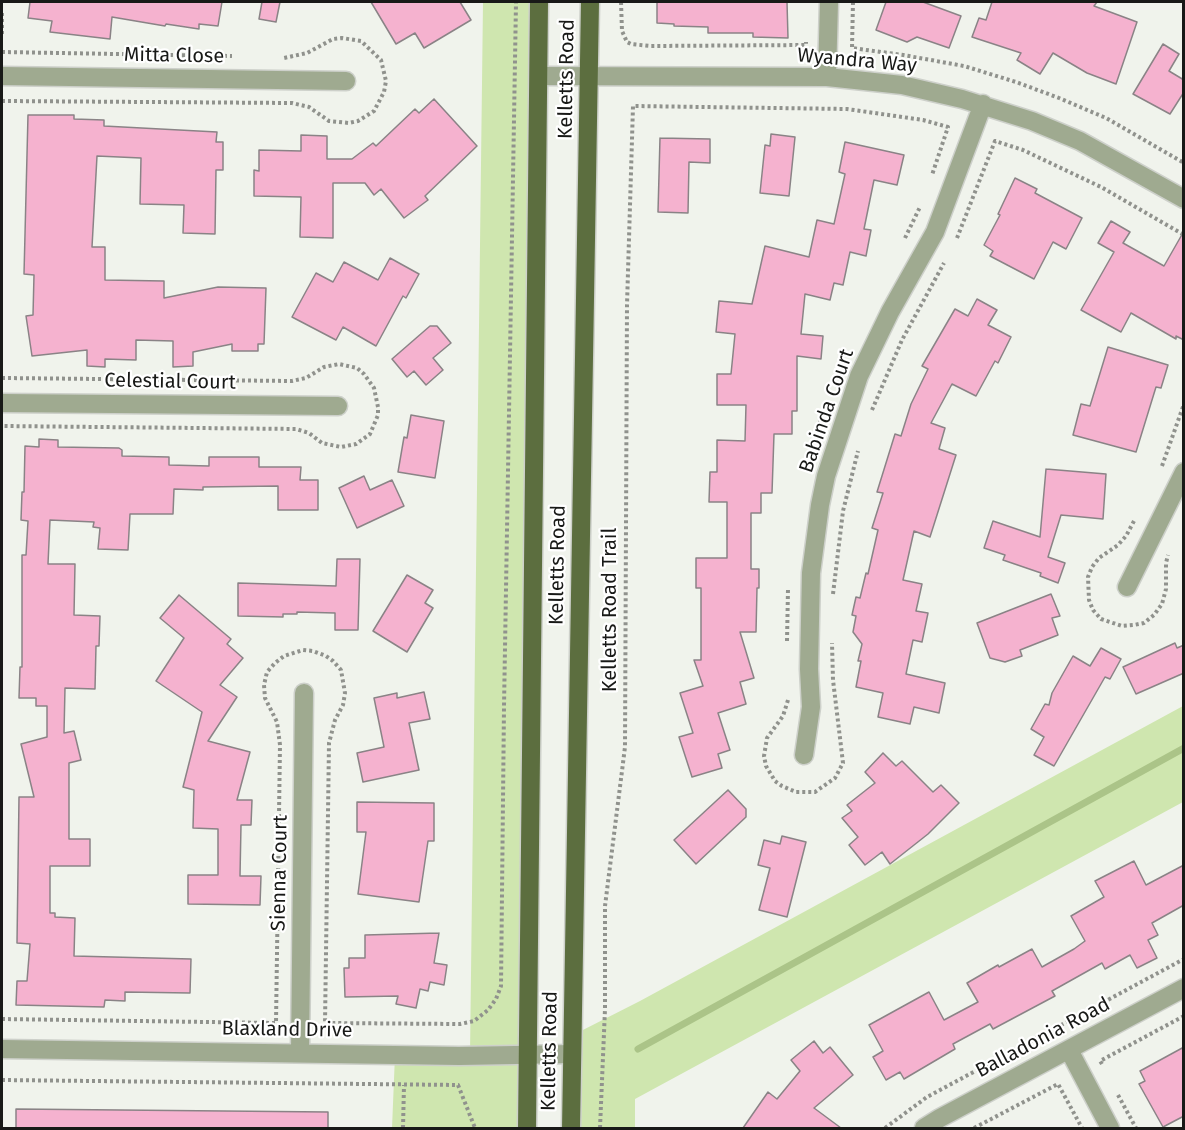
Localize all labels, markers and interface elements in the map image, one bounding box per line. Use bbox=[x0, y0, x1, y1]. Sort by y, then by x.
street label: Kelletts Road bbox=[554, 19, 580, 139]
street label: Mitta Close bbox=[124, 43, 224, 69]
street label: Wyandra Way bbox=[796, 44, 918, 78]
street label: Babinda Court bbox=[795, 346, 859, 476]
street label: Celestial Court bbox=[104, 369, 236, 395]
street label: Kelletts Road bbox=[545, 505, 571, 625]
street label: Kelletts Road Trail bbox=[598, 528, 622, 692]
street label: Sienna Court bbox=[267, 815, 293, 931]
street label: Kelletts Road bbox=[537, 991, 563, 1111]
street label: Balladonia Road bbox=[972, 993, 1114, 1083]
street label: Blaxland Drive bbox=[221, 1017, 353, 1043]

